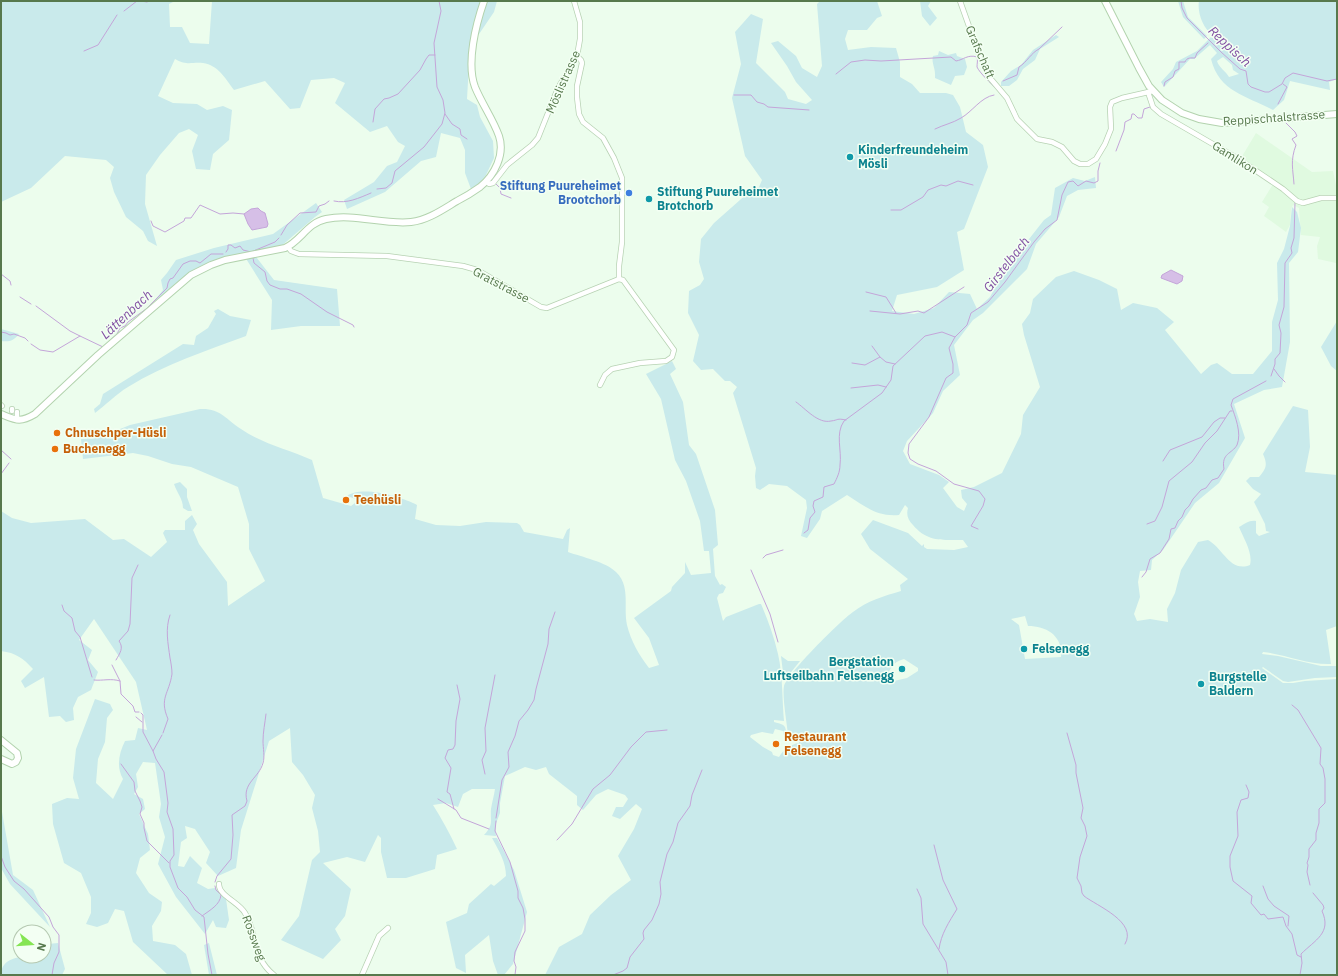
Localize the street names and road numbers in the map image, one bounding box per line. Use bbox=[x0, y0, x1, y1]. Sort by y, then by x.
street label: Grafschaft bbox=[963, 23, 998, 81]
street label: Möslistrasse bbox=[542, 48, 583, 116]
street label: Reppischtalstrasse bbox=[1222, 106, 1326, 129]
street label: Gamlikon bbox=[1210, 138, 1261, 177]
street label: Gratstrasse bbox=[470, 263, 533, 306]
street label: Rossweg bbox=[239, 913, 270, 963]

